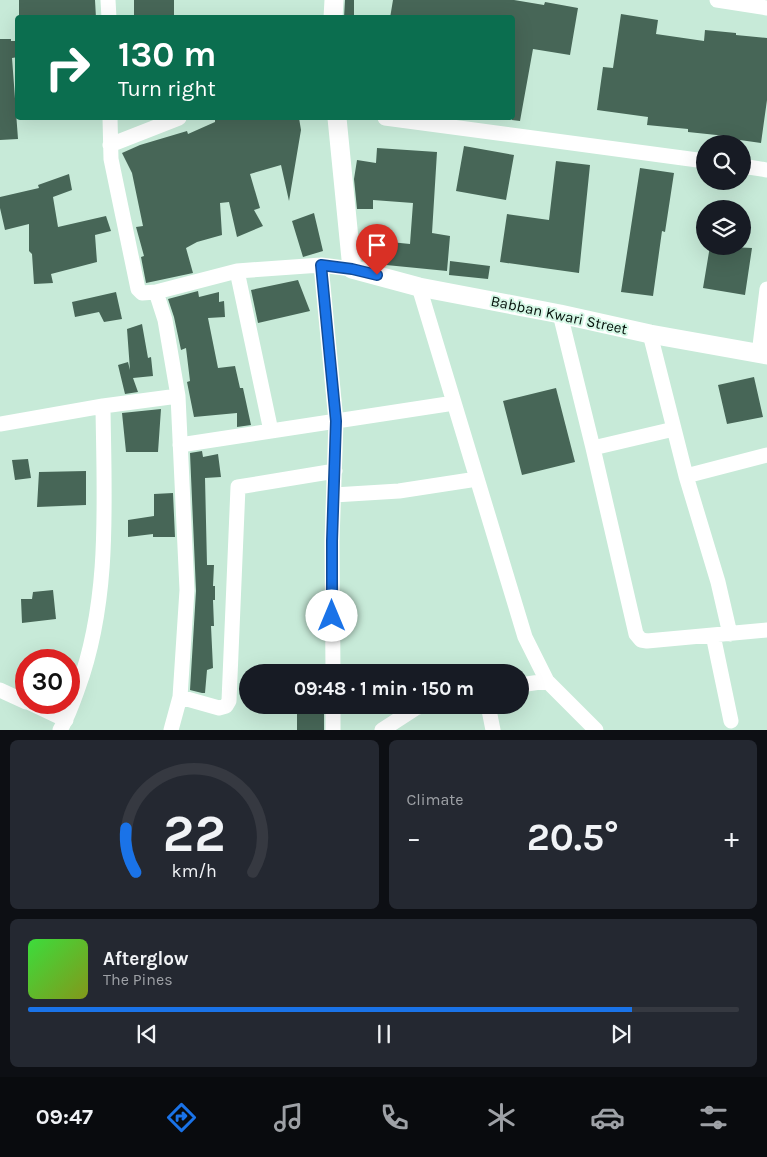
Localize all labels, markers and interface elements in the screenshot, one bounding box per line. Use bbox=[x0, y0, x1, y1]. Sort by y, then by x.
text: 130 m bbox=[118, 34, 216, 75]
icon: right bbox=[35, 35, 100, 100]
text: Turn right bbox=[118, 76, 216, 102]
map controls bbox=[696, 135, 751, 255]
button: search bbox=[696, 135, 751, 190]
button: layers bbox=[696, 200, 751, 255]
pin bbox=[356, 224, 398, 275]
icon: arrive bbox=[363, 231, 391, 259]
street label: Babban Kwari Street bbox=[489, 292, 629, 338]
position arrow bbox=[305, 589, 357, 641]
speed limit sign: 30 bbox=[15, 649, 80, 714]
text: 09:48 · 1 min · 150 m bbox=[294, 678, 474, 700]
text: Climate bbox=[407, 790, 464, 809]
text: 22 bbox=[163, 803, 226, 864]
text: 20.5° bbox=[527, 815, 619, 860]
text: − bbox=[407, 821, 421, 854]
text: + bbox=[724, 821, 739, 854]
text: km/h bbox=[172, 861, 217, 882]
text: Afterglow bbox=[103, 948, 189, 970]
text: The Pines bbox=[103, 970, 173, 989]
icon: previous bbox=[133, 1020, 161, 1048]
icon: pause bbox=[370, 1020, 398, 1048]
icon: next bbox=[607, 1020, 635, 1048]
icon: directions bbox=[164, 1100, 199, 1135]
icon: music bbox=[271, 1100, 306, 1135]
icon: phone bbox=[377, 1100, 412, 1135]
icon: climate bbox=[484, 1100, 519, 1135]
icon: car bbox=[590, 1100, 625, 1135]
icon: filters bbox=[696, 1100, 731, 1135]
text: 09:47 bbox=[36, 1104, 93, 1130]

